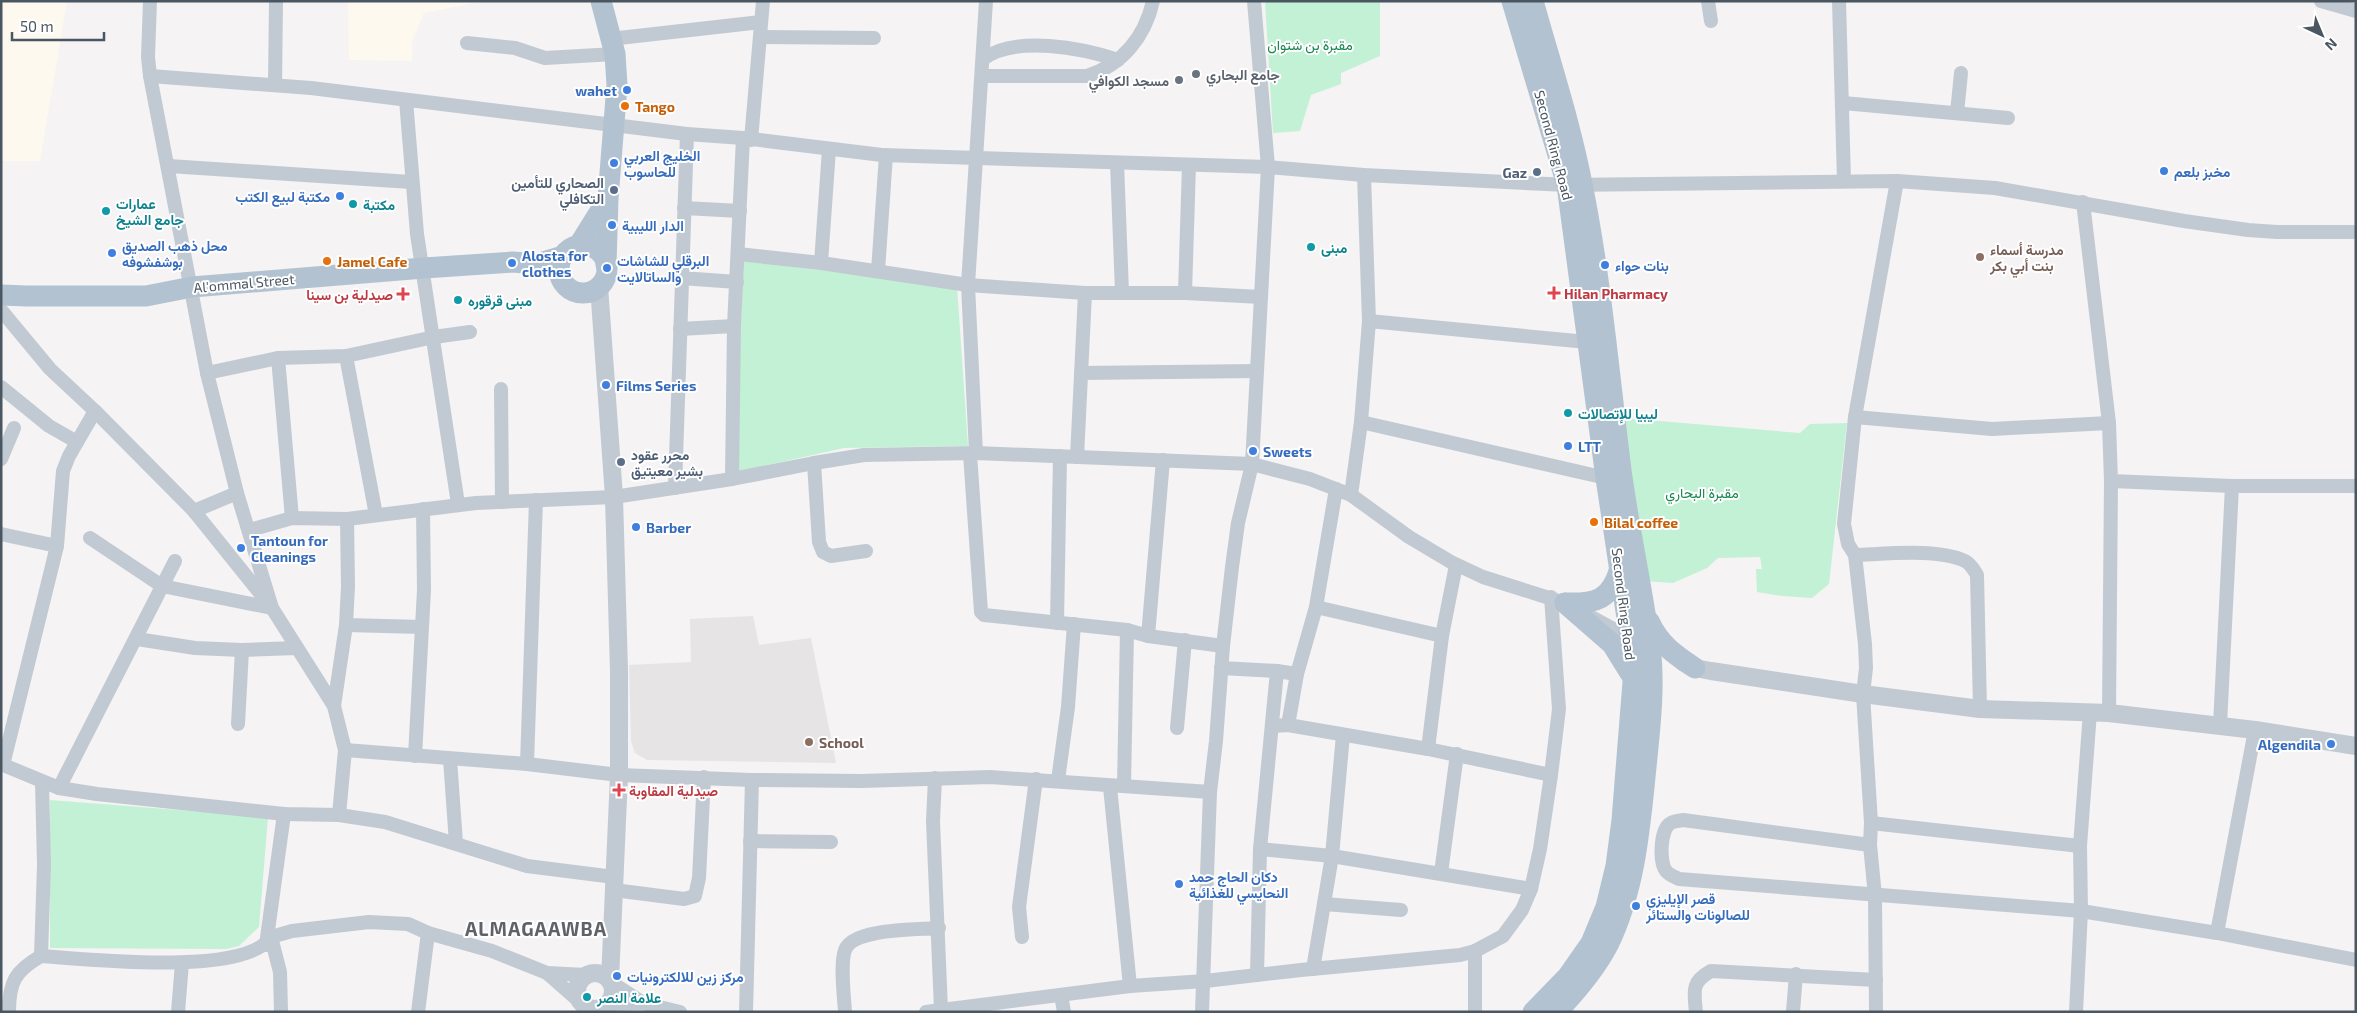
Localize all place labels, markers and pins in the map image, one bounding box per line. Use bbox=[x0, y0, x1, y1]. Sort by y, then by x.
place label: جامع البحاري bbox=[1206, 66, 1280, 87]
marker: جامع البحاري bbox=[1190, 68, 1202, 80]
place label: مسجد الكوافي bbox=[1089, 72, 1169, 93]
marker: مسجد الكوافي bbox=[1173, 74, 1185, 86]
place label: wahet bbox=[575, 82, 617, 99]
marker: wahet bbox=[621, 84, 633, 96]
place label: Tango bbox=[635, 98, 675, 115]
marker: Tango bbox=[619, 100, 631, 112]
place label: الخليج العربي للحاسوب bbox=[624, 147, 700, 181]
marker: الخليج العربي للحاسوب bbox=[608, 157, 620, 169]
place label: مخبز بلعم bbox=[2174, 163, 2231, 181]
place label: Gaz bbox=[1503, 164, 1527, 181]
marker: مخبز بلعم bbox=[2158, 165, 2170, 177]
marker: Gaz bbox=[1531, 166, 1543, 178]
place label: الصحاري للتأمين التكافلي bbox=[511, 174, 604, 211]
marker: الصحاري للتأمين التكافلي bbox=[608, 184, 620, 196]
place label: مكتبة لبيع الكتب bbox=[235, 188, 330, 207]
marker: مكتبة لبيع الكتب bbox=[334, 190, 346, 202]
place label: عمارات جامع الشيخ bbox=[116, 195, 184, 230]
place label: مكتبة bbox=[363, 196, 395, 214]
marker: مكتبة bbox=[347, 198, 359, 210]
marker: عمارات جامع الشيخ bbox=[100, 205, 112, 217]
place label: الدار الليبية bbox=[622, 217, 684, 235]
marker: الدار الليبية bbox=[606, 219, 618, 231]
place label: محل ذهب الصديق بوشفشوفه bbox=[122, 237, 228, 271]
place label: مبنى bbox=[1321, 239, 1348, 257]
marker: مبنى bbox=[1305, 241, 1317, 253]
place label: مدرسة أسماء بنت أبي بكر bbox=[1989, 241, 2064, 278]
marker: محل ذهب الصديق بوشفشوفه bbox=[106, 247, 118, 259]
place label: Alosta for clothes bbox=[522, 247, 588, 280]
marker: مدرسة أسماء بنت أبي بكر bbox=[1974, 251, 1986, 263]
place label: البرقلي للشاشات والساتالايت bbox=[617, 252, 709, 286]
place label: Jamel Cafe bbox=[337, 253, 408, 270]
marker: Jamel Cafe bbox=[321, 255, 333, 267]
marker: Alosta for clothes bbox=[506, 257, 518, 269]
place label: بنات حواء bbox=[1615, 257, 1669, 275]
marker: بنات حواء bbox=[1599, 259, 1611, 271]
marker: البرقلي للشاشات والساتالايت bbox=[601, 262, 613, 274]
place label: Hilan Pharmacy bbox=[1564, 285, 1668, 302]
place label: صيدلية بن سينا bbox=[306, 286, 393, 304]
marker: Hilan Pharmacy bbox=[1548, 287, 1560, 299]
marker: صيدلية بن سينا bbox=[397, 288, 409, 300]
place label: مبنى قرقوره bbox=[468, 292, 533, 310]
marker: مبنى قرقوره bbox=[452, 294, 464, 306]
place label: Films Series bbox=[616, 377, 696, 394]
marker: Films Series bbox=[600, 379, 612, 391]
place label: ليبيا للإتصالات bbox=[1578, 405, 1658, 424]
marker: ليبيا للإتصالات bbox=[1562, 407, 1574, 419]
place label: LTT bbox=[1578, 438, 1602, 455]
marker: LTT bbox=[1562, 440, 1574, 452]
place label: Sweets bbox=[1263, 443, 1312, 460]
marker: Sweets bbox=[1247, 445, 1259, 457]
place label: محرر عقود بشير معيتيق bbox=[631, 446, 703, 480]
marker: محرر عقود بشير معيتيق bbox=[615, 456, 627, 468]
place label: Bilal coffee bbox=[1604, 514, 1678, 531]
marker: Bilal coffee bbox=[1588, 516, 1600, 528]
place label: Barber bbox=[646, 519, 691, 536]
marker: Barber bbox=[630, 521, 642, 533]
place label: Tantoun for Cleanings bbox=[251, 532, 328, 565]
marker: Tantoun for Cleanings bbox=[235, 542, 247, 554]
place label: School bbox=[819, 734, 864, 751]
marker: School bbox=[803, 736, 815, 748]
place label: Algendila bbox=[2258, 736, 2321, 753]
marker: Algendila bbox=[2325, 738, 2337, 750]
place label: صيدلية المقاوبة bbox=[629, 782, 718, 800]
marker: صيدلية المقاوبة bbox=[613, 784, 625, 796]
place label: دكان الحاج حمد النحايسي للغذائية bbox=[1189, 868, 1288, 905]
marker: دكان الحاج حمد النحايسي للغذائية bbox=[1173, 878, 1185, 890]
place label: قصر الإيليزي للصالونات والستائر bbox=[1645, 890, 1750, 924]
marker: قصر الإيليزي للصالونات والستائر bbox=[1630, 900, 1642, 912]
place label: مركز زين للالكترونيات bbox=[627, 968, 744, 986]
marker: مركز زين للالكترونيات bbox=[611, 970, 623, 982]
place label: علامة النصر bbox=[596, 989, 661, 1007]
marker: علامة النصر bbox=[581, 991, 593, 1003]

